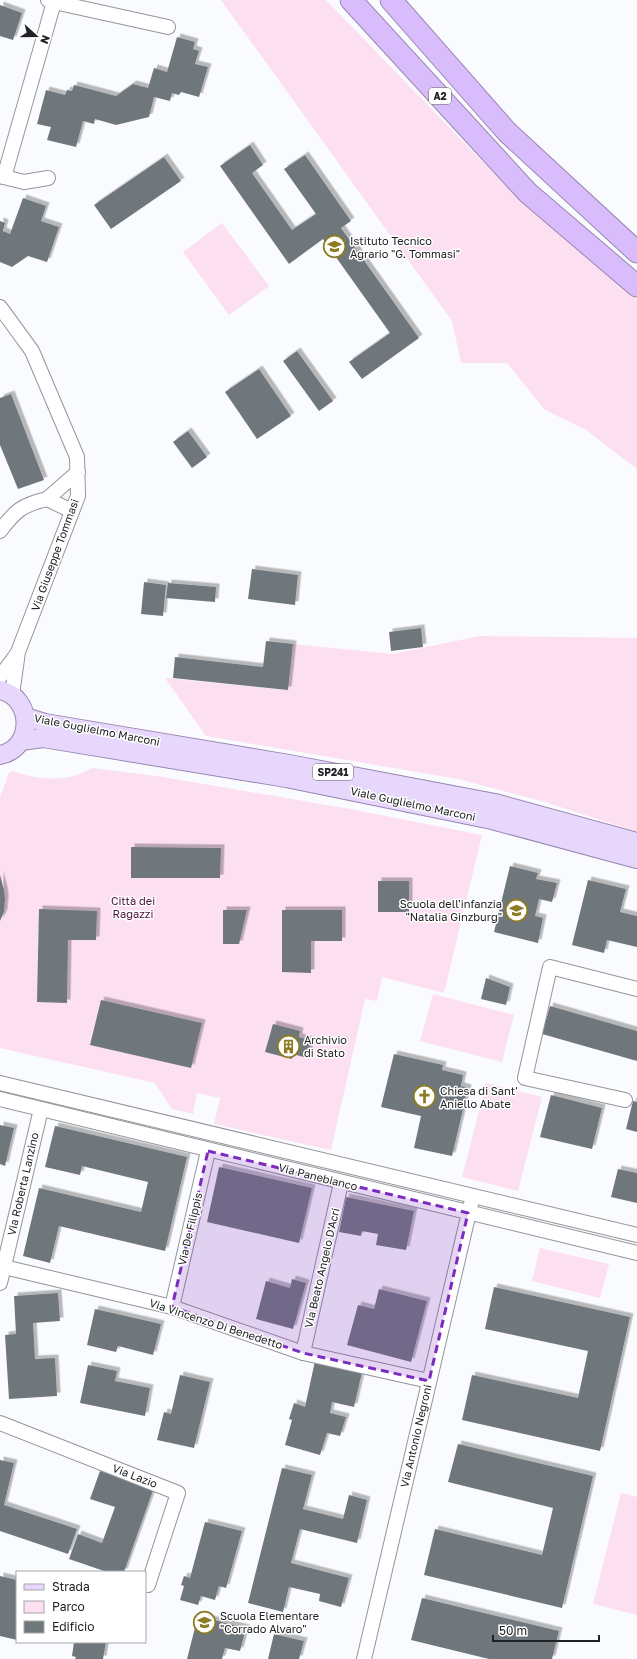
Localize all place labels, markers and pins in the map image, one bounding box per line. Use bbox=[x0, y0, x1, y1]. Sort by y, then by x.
school or university icon: Istituto Tecnico Agrario "G. Tommasi" bbox=[322, 234, 348, 260]
place label: Istituto Tecnico Agrario "G. Tommasi" bbox=[350, 234, 460, 260]
place label: Scuola dell'infanzia "Natalia Ginzburg" bbox=[400, 897, 502, 923]
school or university icon: Scuola dell'infanzia "Natalia Ginzburg" bbox=[504, 897, 530, 923]
building icon: Archivio di Stato bbox=[276, 1033, 302, 1059]
place label: Archivio di Stato bbox=[304, 1033, 347, 1059]
church icon: Chiesa di Sant' Aniello Abate bbox=[411, 1084, 437, 1110]
place label: Chiesa di Sant' Aniello Abate bbox=[440, 1084, 518, 1110]
school or university icon: Scuola Elementare "Corrado Alvaro" bbox=[191, 1609, 217, 1635]
place label: Scuola Elementare "Corrado Alvaro" bbox=[220, 1609, 319, 1635]

